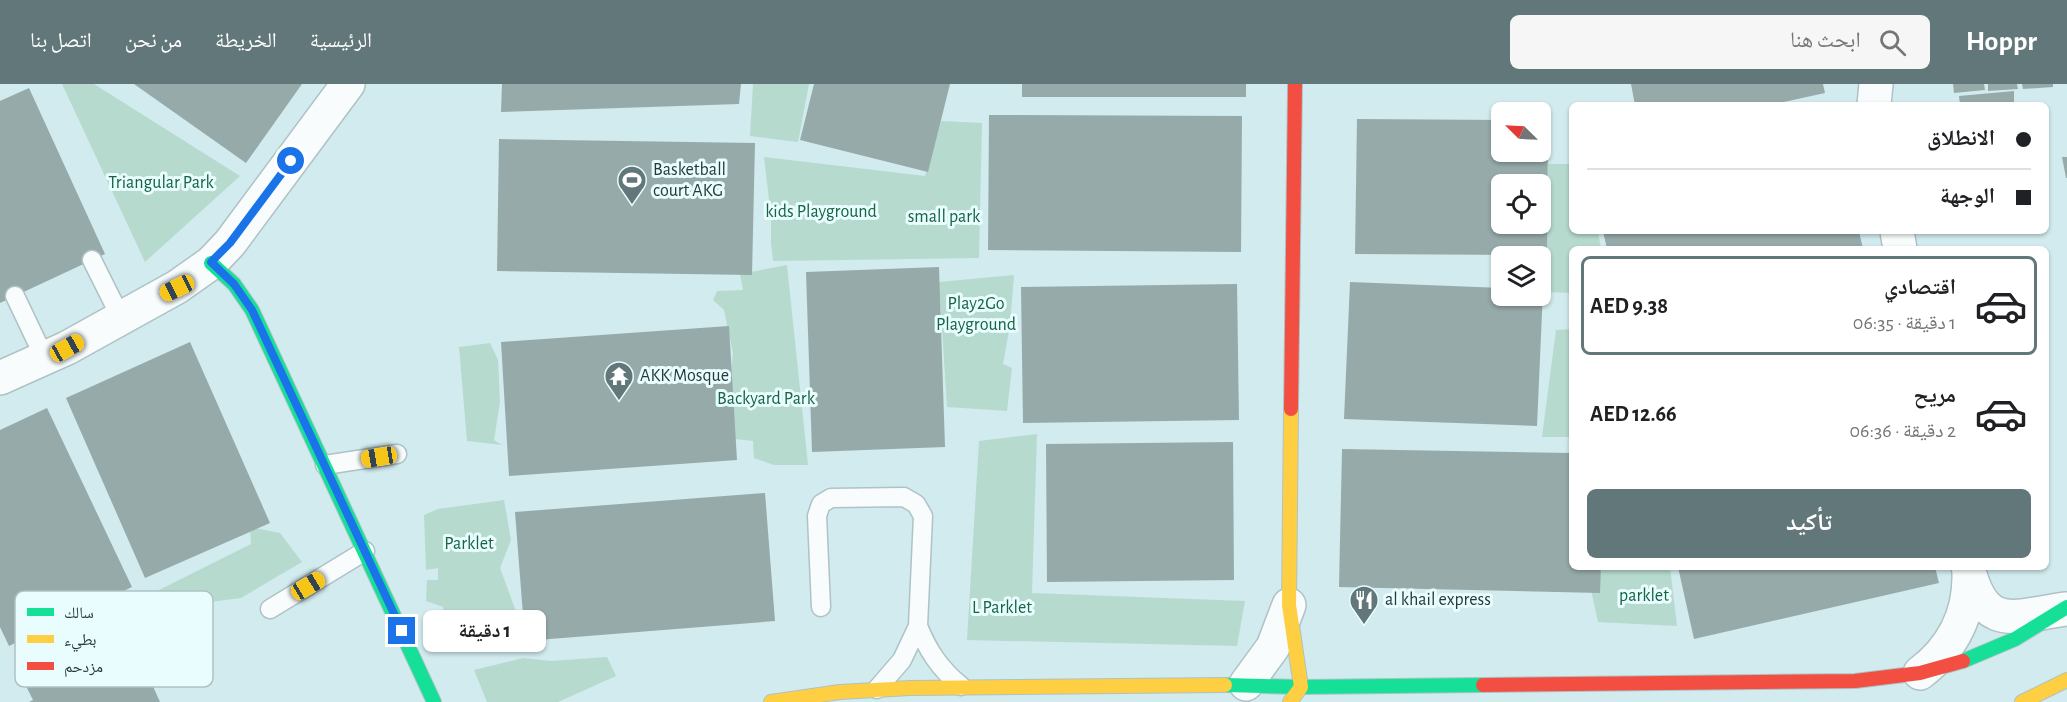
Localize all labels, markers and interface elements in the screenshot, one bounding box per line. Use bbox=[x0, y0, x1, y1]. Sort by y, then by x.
search box bbox=[1510, 15, 1930, 69]
icon: search bbox=[1876, 26, 1909, 59]
text: Hoppr bbox=[1966, 28, 2037, 56]
text: ابحث هنا bbox=[1790, 29, 1861, 51]
text: اتصل بنا bbox=[30, 30, 92, 51]
text: من نحن bbox=[125, 30, 182, 51]
text: الخريطة bbox=[215, 30, 277, 51]
text: الرئيسية bbox=[310, 30, 372, 51]
north arrow bbox=[1491, 102, 1551, 162]
map controls bbox=[1491, 102, 1551, 306]
text: الانطلاق bbox=[1927, 127, 1995, 149]
route start bbox=[277, 147, 304, 174]
place label: Basketball court AKG bbox=[653, 161, 726, 200]
sports icon: Basketball court AKG bbox=[616, 164, 648, 206]
park label: Triangular Park bbox=[108, 174, 215, 192]
button: locate bbox=[1491, 174, 1551, 234]
text: الوجهة bbox=[1940, 185, 1995, 207]
park label: kids Playground bbox=[765, 203, 877, 221]
park label: small park bbox=[908, 208, 981, 226]
button: layers bbox=[1491, 246, 1551, 306]
car bbox=[157, 272, 197, 304]
text: اقتصادي bbox=[1884, 276, 1956, 298]
icon: car bbox=[1974, 279, 2028, 333]
park label: Play2Go Playground bbox=[936, 295, 1016, 334]
text: AED 9.38 bbox=[1590, 295, 1668, 317]
text: 1 دقيقة · 06:35 bbox=[1853, 313, 1956, 333]
car bbox=[47, 331, 87, 365]
temple icon: AKK Mosque bbox=[603, 360, 635, 402]
place label: AKK Mosque bbox=[640, 367, 729, 385]
text: مريح bbox=[1913, 384, 1956, 406]
icon: car bbox=[1974, 387, 2028, 441]
park label: Backyard Park bbox=[717, 390, 816, 408]
text: AED 12.66 bbox=[1590, 403, 1677, 425]
text: 2 دقيقة · 06:36 bbox=[1850, 421, 1956, 441]
car bbox=[360, 445, 398, 469]
button: تأكيد bbox=[1587, 489, 2031, 558]
park label: Parklet bbox=[444, 535, 494, 553]
car bbox=[288, 569, 328, 603]
restaurant icon: al khail express bbox=[1348, 584, 1380, 626]
park label: parklet bbox=[1619, 587, 1669, 605]
legend bbox=[15, 591, 213, 687]
place label: al khail express bbox=[1385, 591, 1491, 609]
park label: L Parklet bbox=[972, 599, 1032, 617]
text: سالك bbox=[64, 605, 94, 621]
callout: 1 دقيقة bbox=[423, 610, 546, 652]
route end bbox=[388, 617, 415, 644]
text: 1 دقيقة bbox=[458, 621, 511, 641]
text: بطيء bbox=[64, 632, 96, 652]
text: مزدحم bbox=[64, 659, 103, 677]

